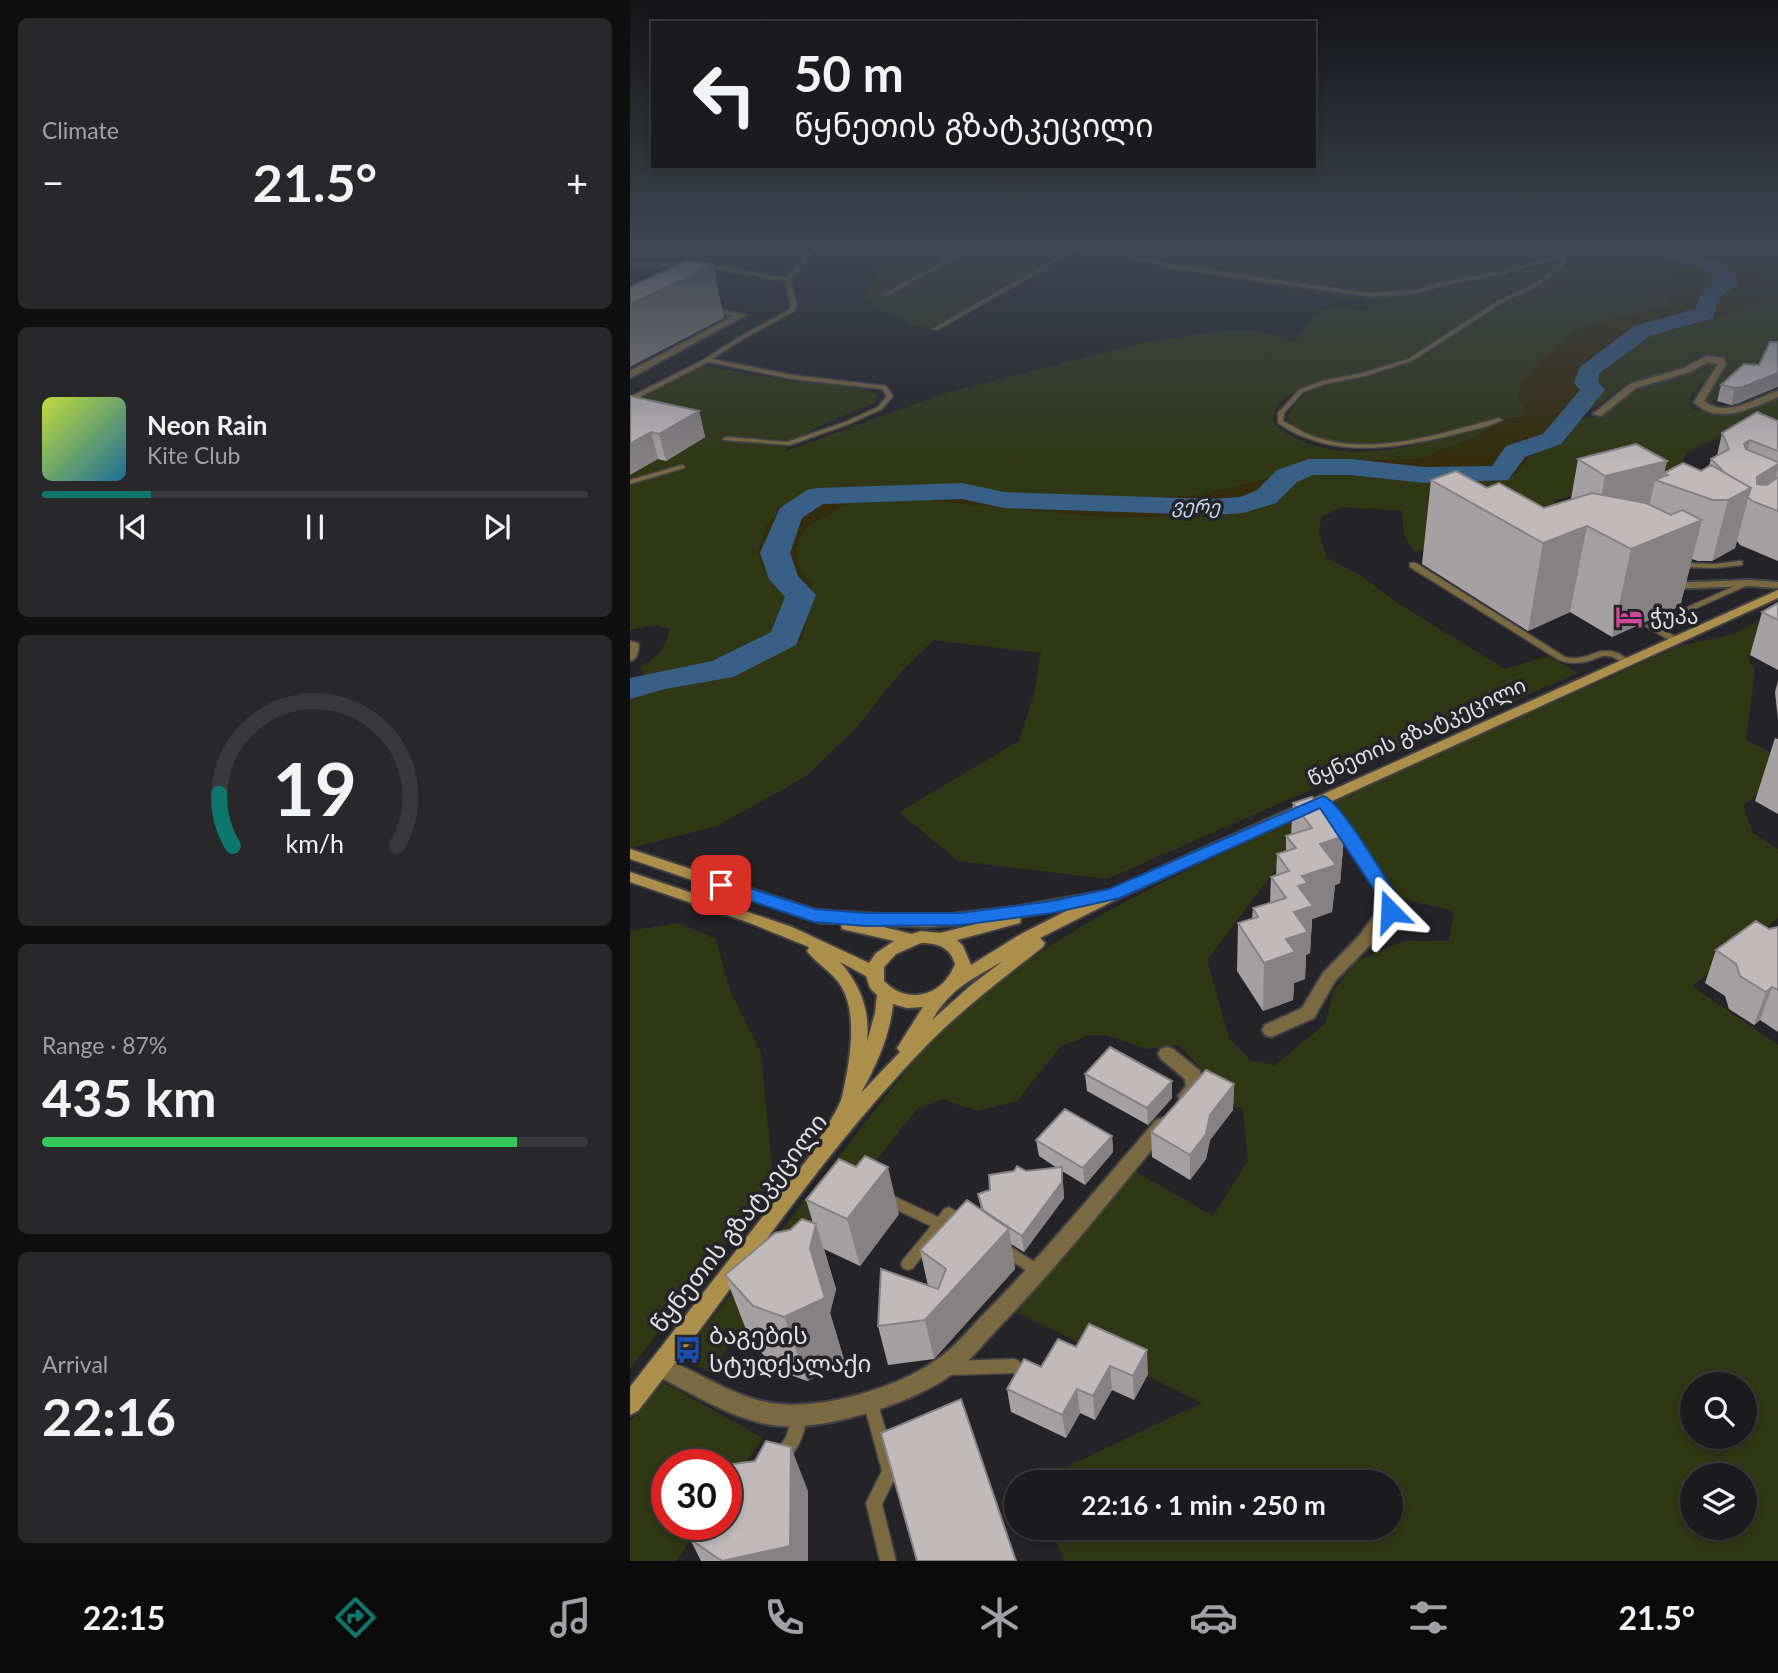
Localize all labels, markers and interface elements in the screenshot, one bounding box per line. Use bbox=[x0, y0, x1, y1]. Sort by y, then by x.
text: 50 m bbox=[794, 44, 904, 102]
icon: left bbox=[679, 49, 770, 140]
text: წყნეთის გზატკეცილი bbox=[794, 105, 1154, 144]
text: Climate bbox=[42, 116, 119, 144]
text: 21.5° bbox=[253, 151, 377, 213]
text: − bbox=[42, 159, 64, 205]
text: + bbox=[566, 159, 588, 205]
text: Neon Rain bbox=[147, 409, 267, 441]
text: Kite Club bbox=[147, 441, 240, 469]
water label: ვერე bbox=[1172, 494, 1221, 518]
icon: previous bbox=[114, 508, 152, 546]
icon: pause bbox=[296, 508, 334, 546]
icon: next bbox=[478, 508, 516, 546]
hotel icon: ჭუპა bbox=[1614, 602, 1644, 632]
place label: ჭუპა bbox=[1650, 603, 1698, 629]
street label: წყნეთის გზატკეცილი bbox=[1304, 671, 1530, 792]
text: 19 bbox=[273, 745, 357, 833]
text: km/h bbox=[286, 828, 344, 858]
pin bbox=[691, 855, 751, 915]
icon: arrive bbox=[702, 866, 740, 904]
position arrow bbox=[1353, 874, 1427, 948]
text: Range · 87% bbox=[42, 1031, 167, 1059]
text: 435 km bbox=[42, 1066, 216, 1128]
street label: წყნეთის გზატკეცილი bbox=[643, 1107, 833, 1338]
place label: ბაგების სტუდქალაქი bbox=[709, 1320, 871, 1378]
bus stop icon: ბაგების სტუდქალაქი bbox=[673, 1335, 703, 1365]
text: Arrival bbox=[42, 1350, 108, 1378]
map controls bbox=[1680, 1372, 1757, 1540]
button: search bbox=[1680, 1372, 1757, 1449]
text: 22:16 bbox=[42, 1385, 176, 1447]
speed limit sign: 30 bbox=[651, 1449, 742, 1540]
button: layers bbox=[1680, 1463, 1757, 1540]
text: 22:16 · 1 min · 250 m bbox=[1081, 1489, 1326, 1521]
icon: directions bbox=[331, 1593, 380, 1642]
icon: music bbox=[546, 1593, 595, 1642]
icon: phone bbox=[760, 1593, 809, 1642]
icon: climate bbox=[975, 1593, 1024, 1642]
icon: car bbox=[1189, 1593, 1238, 1642]
icon: filters bbox=[1404, 1593, 1453, 1642]
text: 22:15 bbox=[83, 1598, 165, 1637]
text: 21.5° bbox=[1619, 1598, 1695, 1637]

